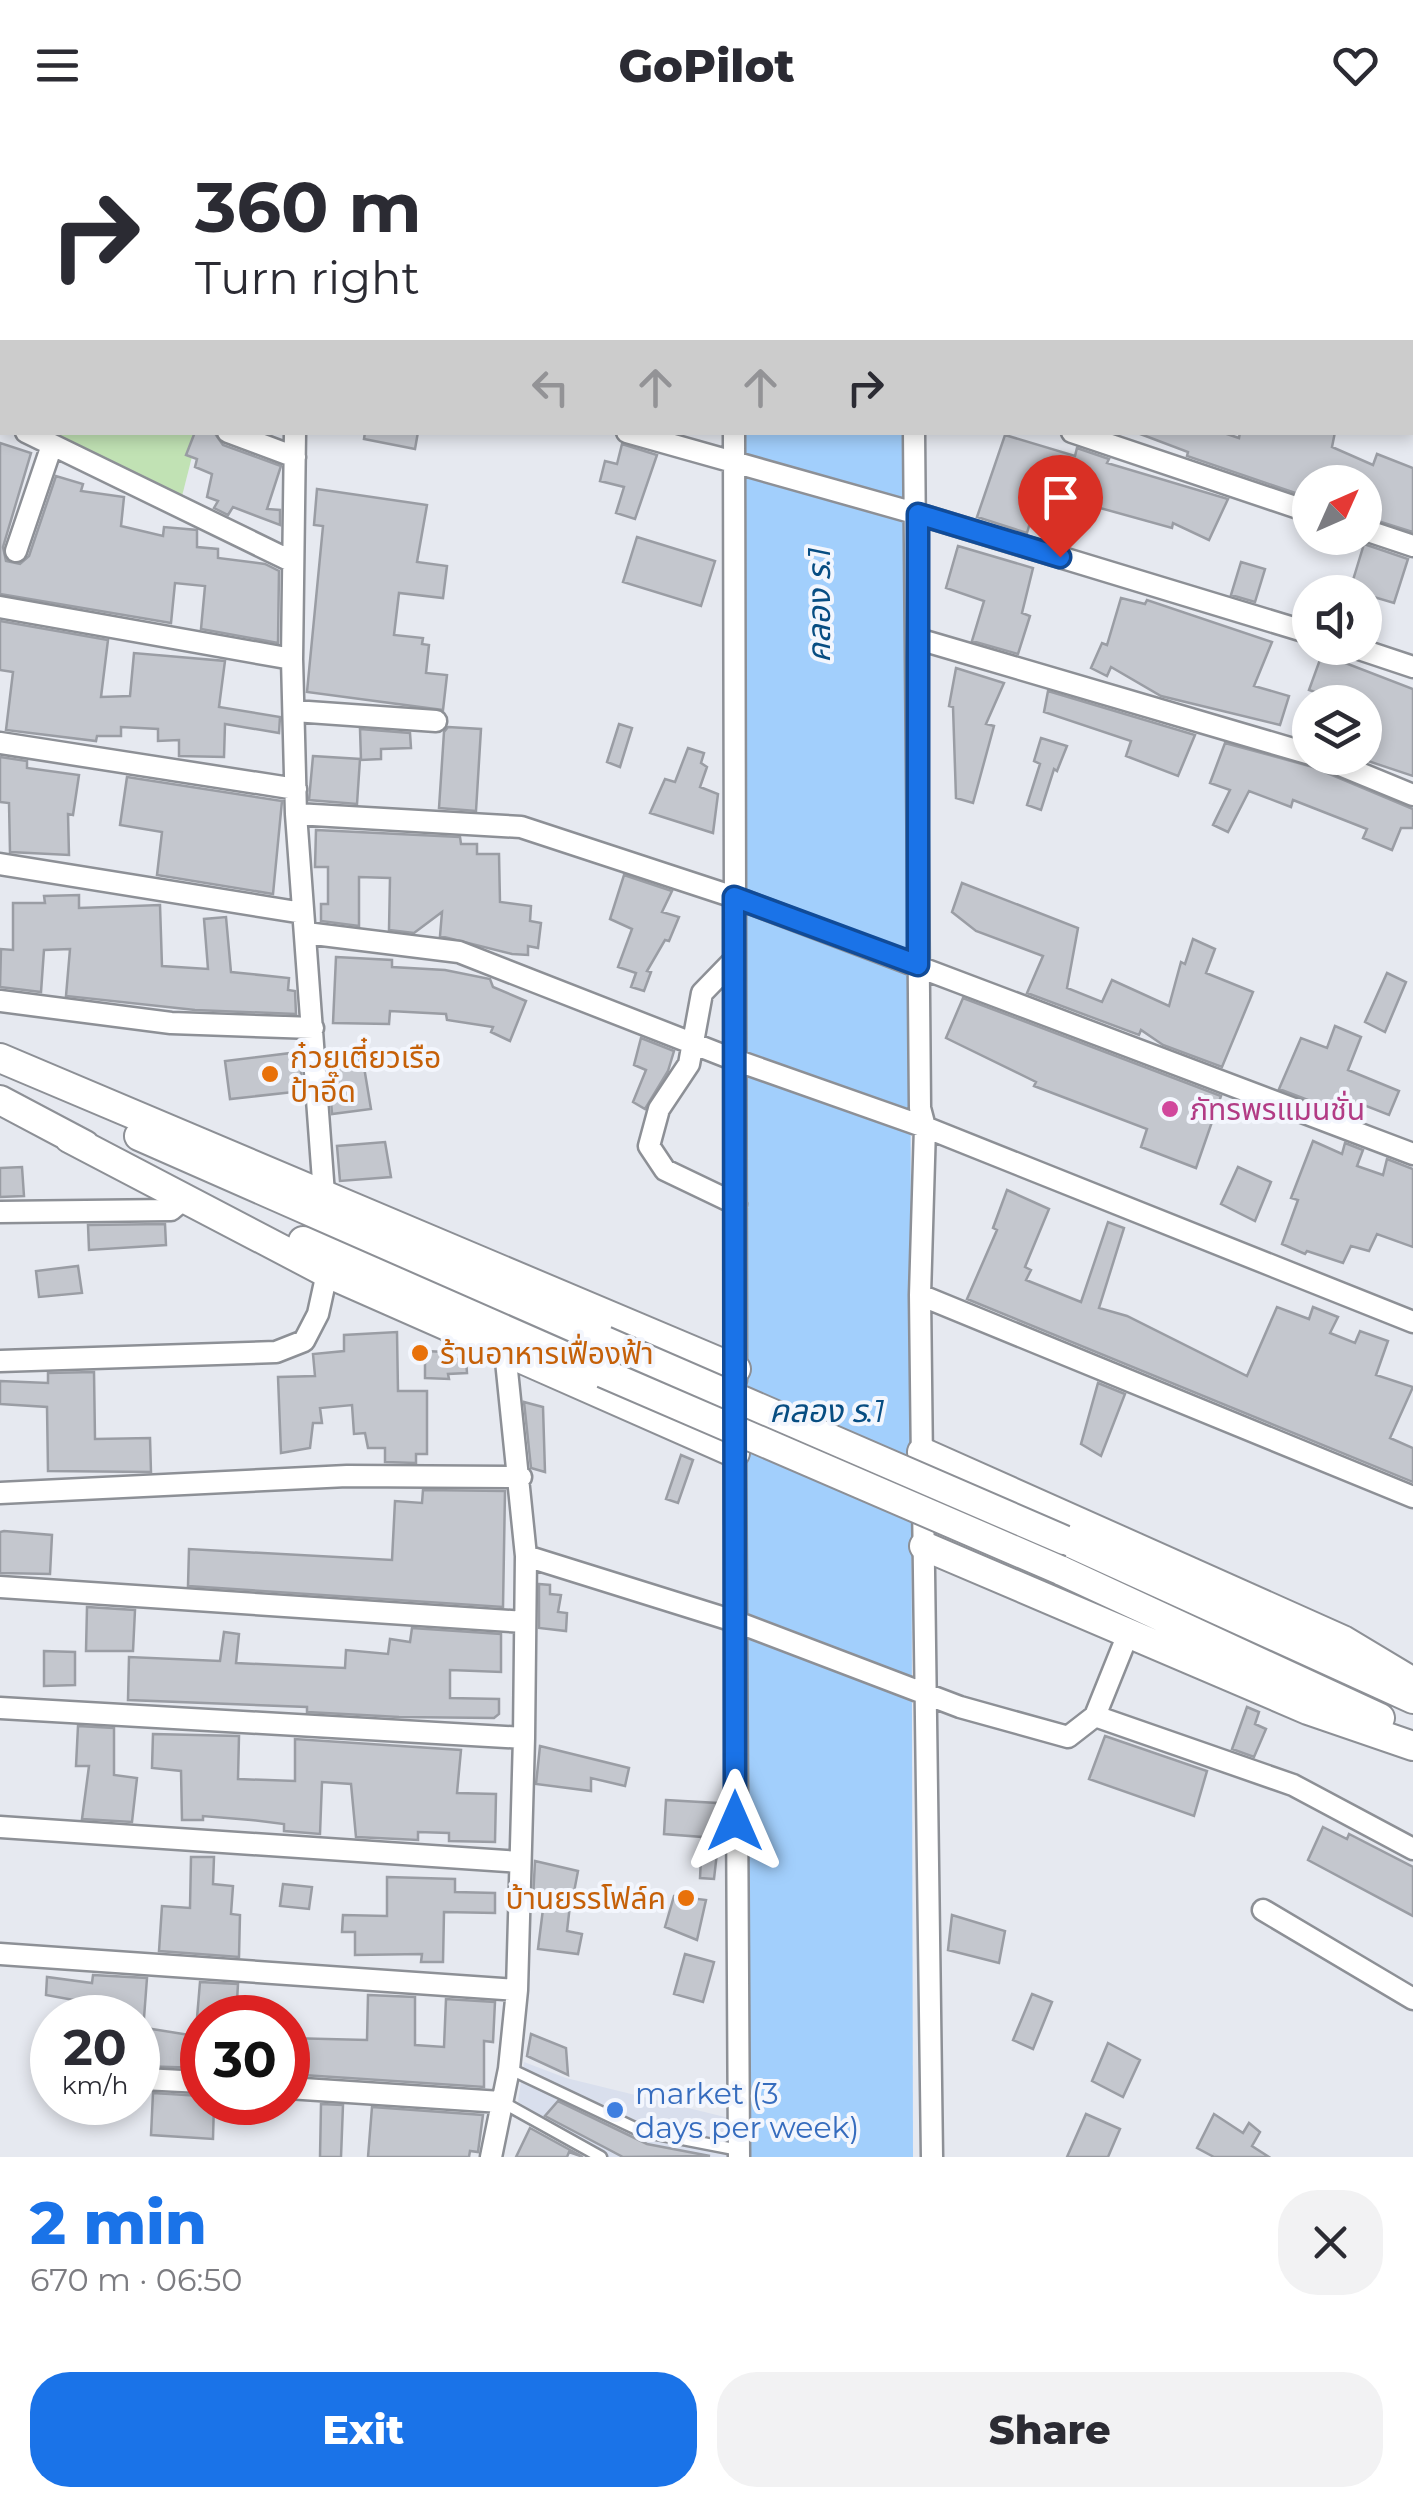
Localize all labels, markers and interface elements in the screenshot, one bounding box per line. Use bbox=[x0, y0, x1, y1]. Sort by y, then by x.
icon: menu bbox=[30, 38, 85, 93]
text: GoPilot bbox=[618, 38, 795, 93]
icon: heart bbox=[1328, 38, 1383, 93]
text: 360 m bbox=[195, 164, 422, 250]
icon: right bbox=[30, 170, 160, 300]
text: Turn right bbox=[195, 250, 420, 305]
icon: left bbox=[523, 360, 578, 415]
icon: ahead bbox=[628, 360, 683, 415]
icon: ahead bbox=[733, 360, 788, 415]
icon: right bbox=[838, 360, 893, 415]
pin bbox=[1018, 455, 1103, 558]
north arrow bbox=[1292, 465, 1382, 555]
map controls bbox=[1292, 465, 1382, 775]
icon: arrive bbox=[1033, 470, 1088, 525]
water label: คลอง ร.1 bbox=[799, 547, 838, 663]
button: sound bbox=[1292, 575, 1382, 665]
button: layers bbox=[1292, 685, 1382, 775]
place label: ก๋วยเตี๋ยวเรือ ป้าอี๊ด bbox=[290, 1037, 441, 1110]
marker: ก๋วยเตี๋ยวเรือ ป้าอี๊ด bbox=[259, 1063, 281, 1085]
place label: ภัทรพรแมนชั่น bbox=[1190, 1090, 1365, 1128]
marker: ภัทรพรแมนชั่น bbox=[1159, 1098, 1181, 1120]
place label: ร้านอาหารเฟื่องฟ้า bbox=[440, 1333, 654, 1372]
marker: ร้านอาหารเฟื่องฟ้า bbox=[409, 1342, 431, 1364]
water label: คลอง ร.1 bbox=[769, 1391, 885, 1430]
position arrow bbox=[683, 1769, 787, 1873]
place label: บ้านยรรโฟล์ค bbox=[506, 1880, 666, 1917]
marker: บ้านยรรโฟล์ค bbox=[675, 1887, 697, 1909]
speed limit sign: 30 bbox=[180, 1995, 310, 2125]
text: 20 bbox=[63, 2017, 127, 2078]
text: km/h bbox=[62, 2070, 128, 2100]
place label: market (3 days per week) bbox=[635, 2075, 859, 2146]
marker: market (3 days per week) bbox=[604, 2099, 626, 2121]
text: 2 min bbox=[30, 2186, 207, 2259]
button: close bbox=[1278, 2190, 1383, 2295]
text: 670 m · 06:50 bbox=[30, 2260, 243, 2299]
button: Exit bbox=[30, 2372, 697, 2487]
button: Share bbox=[717, 2372, 1383, 2487]

